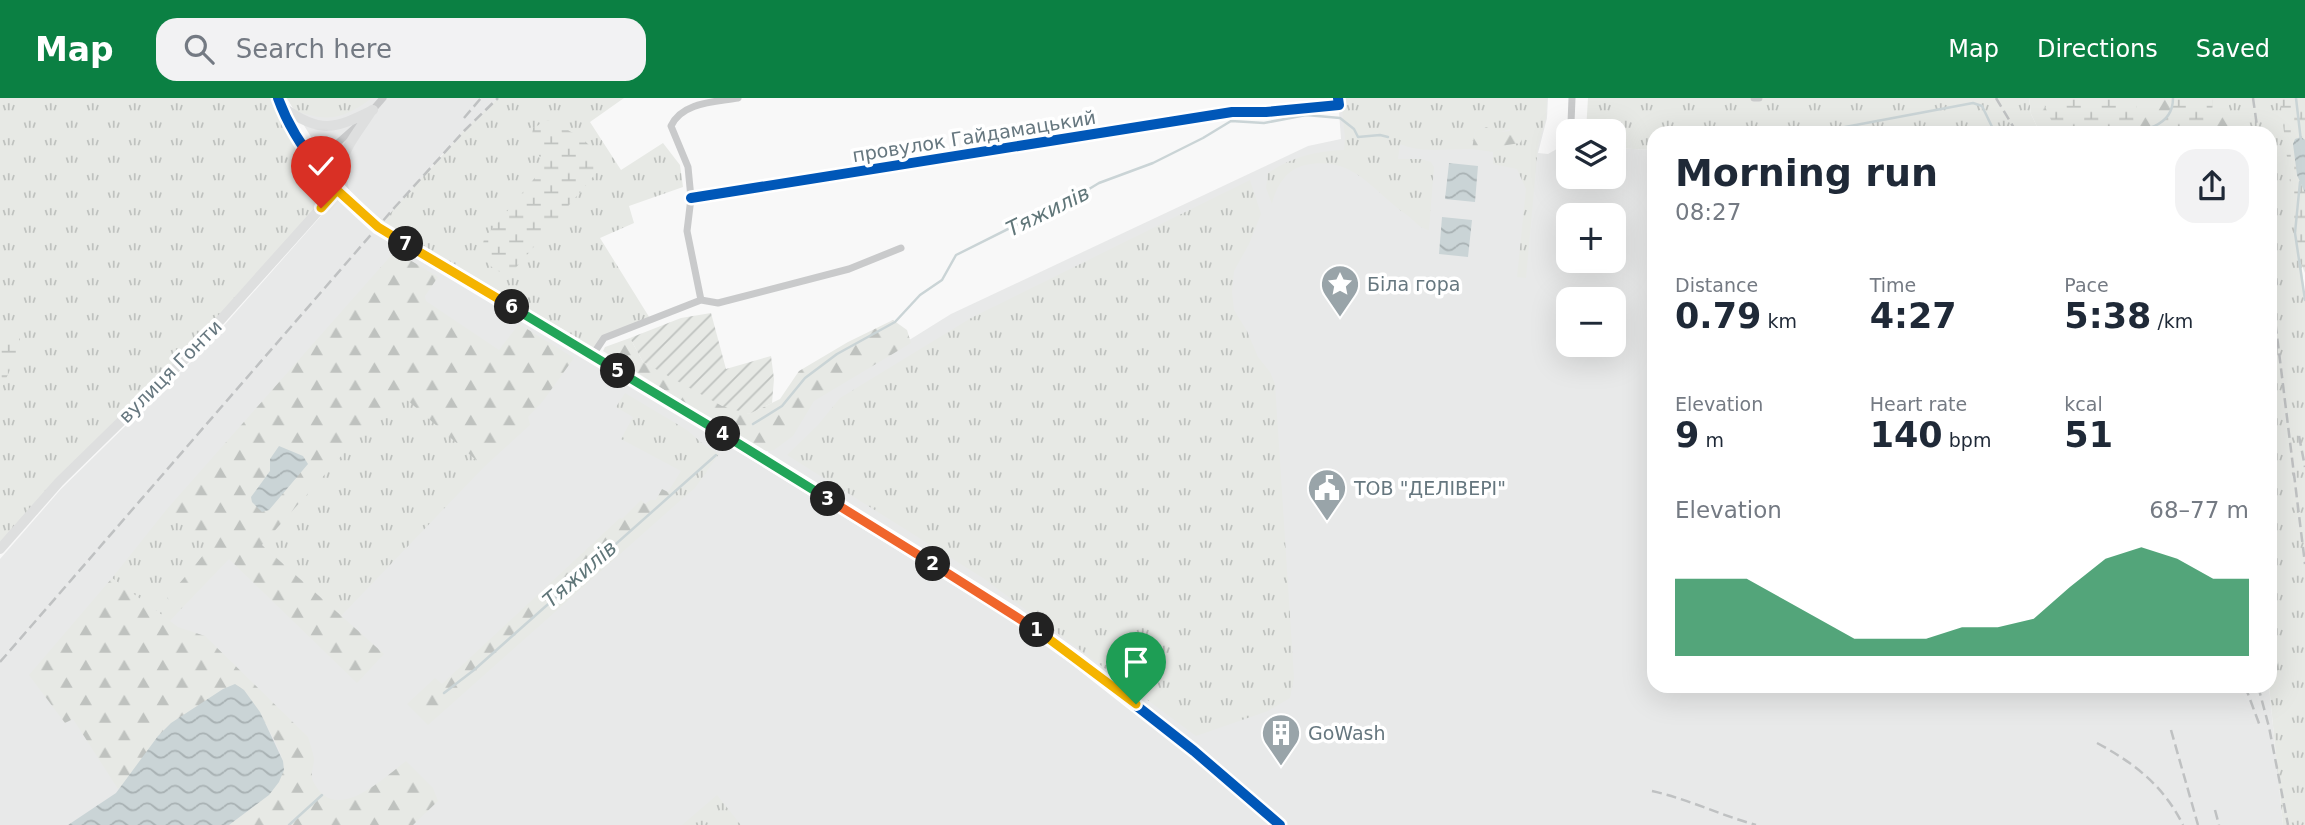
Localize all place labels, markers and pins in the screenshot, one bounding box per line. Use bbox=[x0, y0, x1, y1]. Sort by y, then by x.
pin bbox=[291, 136, 351, 208]
pin: 7 bbox=[388, 226, 424, 262]
place icon: Біла гора bbox=[1319, 263, 1361, 318]
place label: Біла гора bbox=[1367, 273, 1460, 295]
pin: 6 bbox=[494, 290, 530, 325]
pin: 5 bbox=[600, 354, 636, 388]
pin: 4 bbox=[706, 416, 740, 452]
public building icon: ТОВ "ДЕЛІВЕРІ" bbox=[1306, 467, 1348, 522]
place label: ТОВ "ДЕЛІВЕРІ" bbox=[1353, 477, 1506, 499]
pin: 3 bbox=[810, 482, 846, 516]
pin: 2 bbox=[916, 546, 950, 582]
pin: 1 bbox=[1020, 612, 1054, 648]
pin bbox=[1106, 632, 1166, 704]
building icon: GoWash bbox=[1260, 712, 1302, 767]
place label: GoWash bbox=[1308, 722, 1386, 744]

